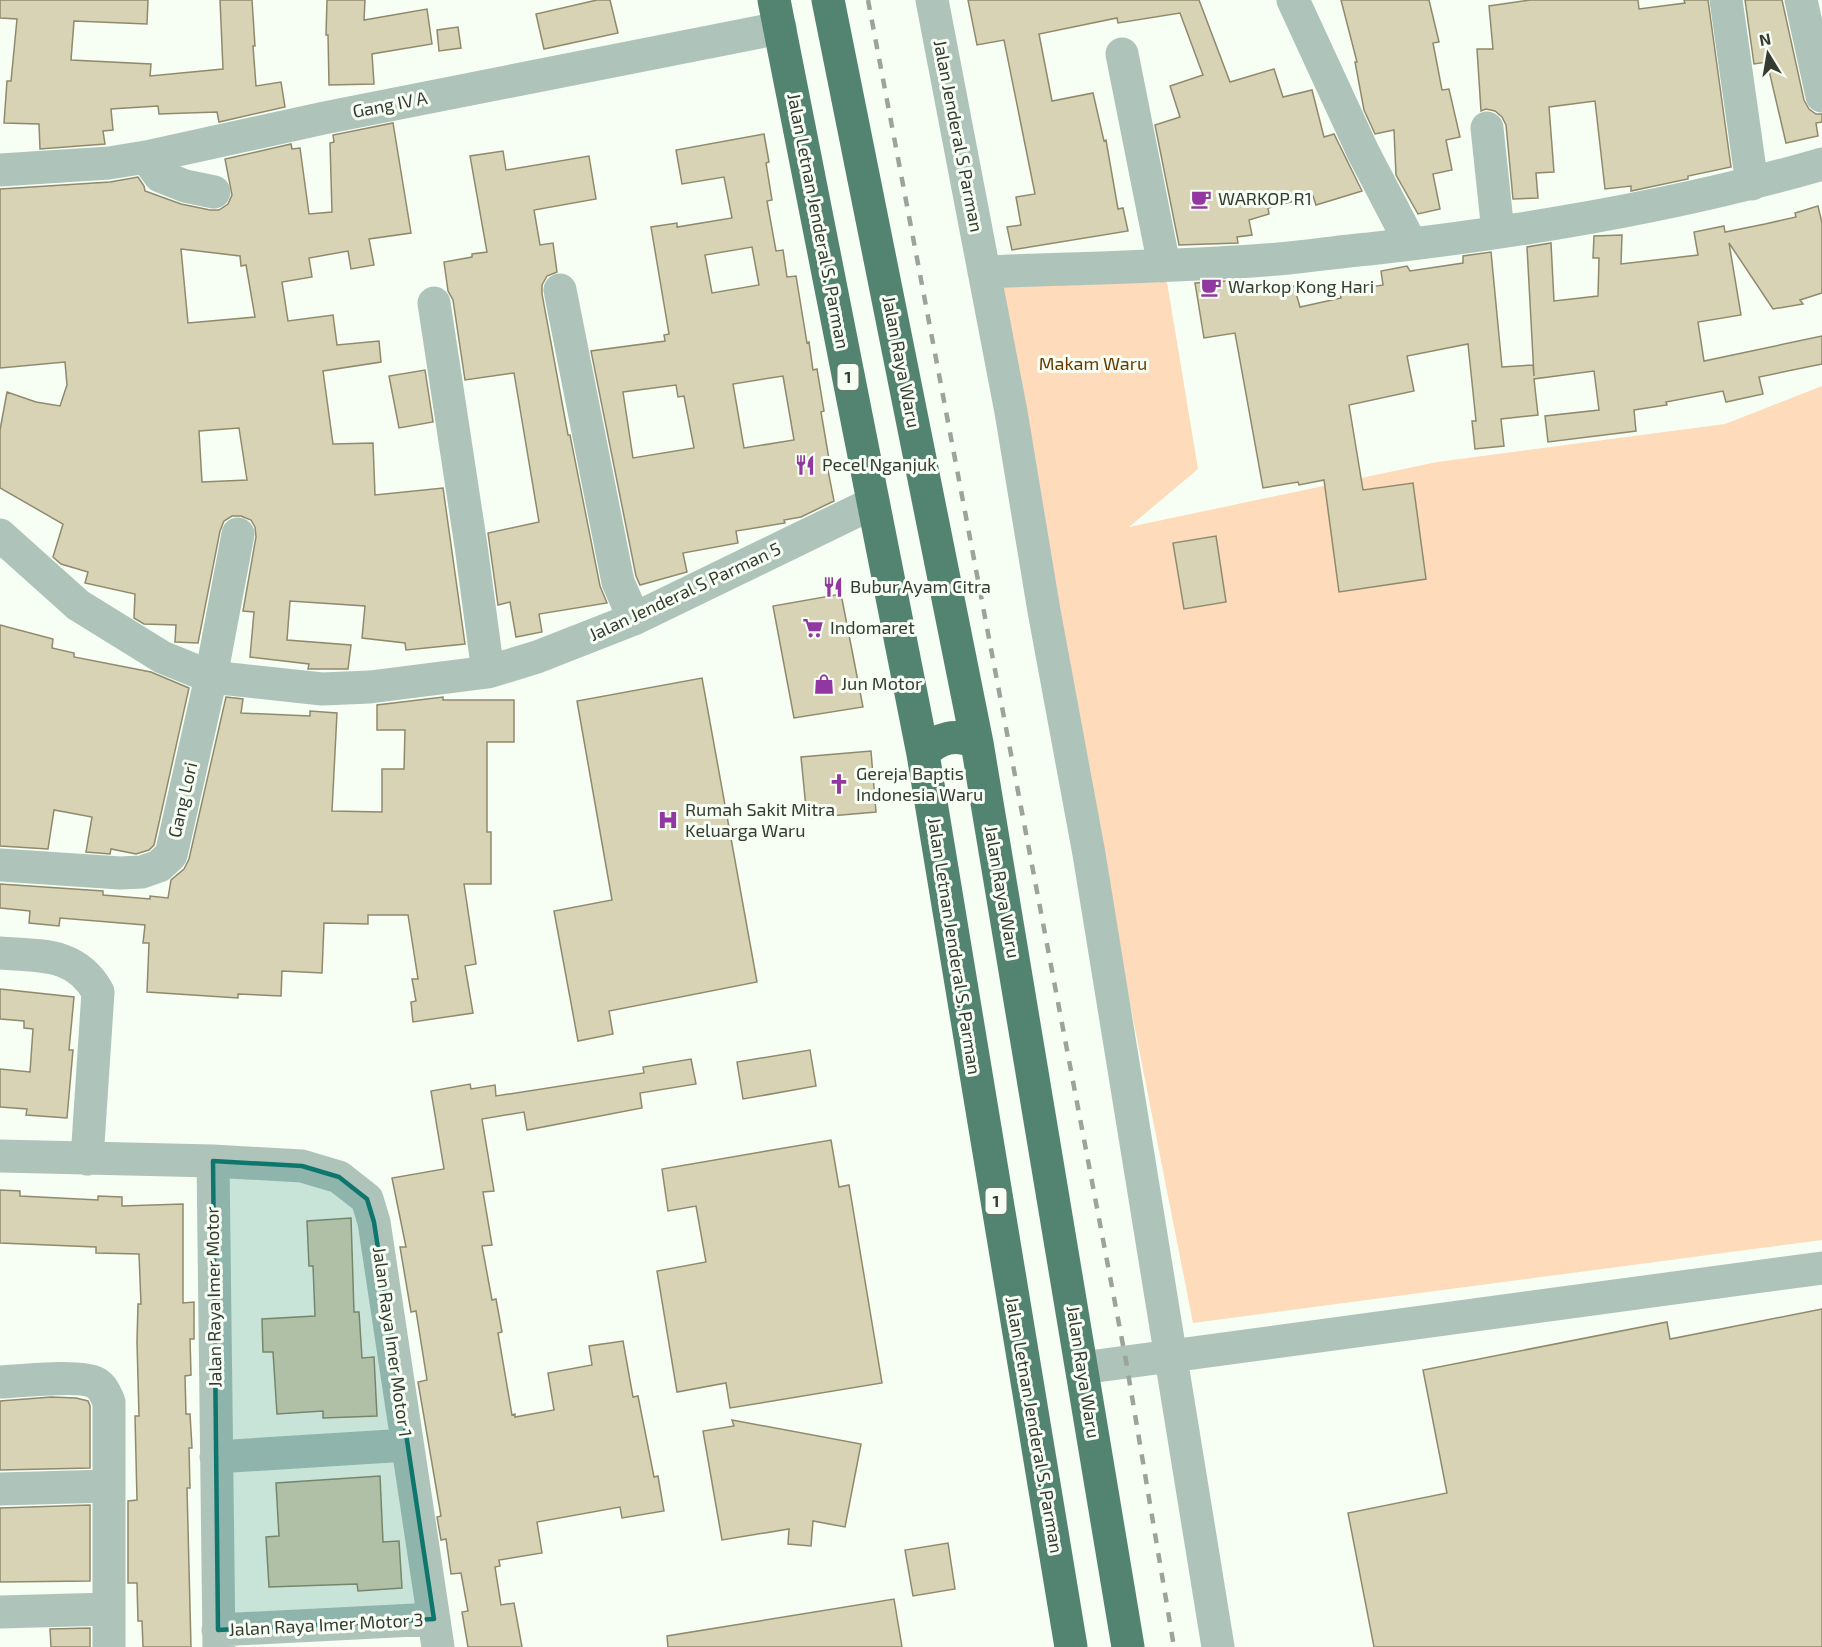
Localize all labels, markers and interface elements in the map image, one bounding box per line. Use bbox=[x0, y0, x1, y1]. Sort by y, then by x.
north arrow bbox=[1738, 24, 1798, 84]
text: N bbox=[1758, 28, 1773, 49]
street label: Jalan Jenderal S Parman bbox=[930, 38, 988, 234]
street label: Gang IV A bbox=[351, 86, 430, 122]
street label: Jalan Letnan Jenderal S. Parman bbox=[783, 91, 855, 351]
cafe icon: WARKOP R1 bbox=[1189, 187, 1213, 211]
place label: WARKOP R1 bbox=[1218, 187, 1312, 209]
cafe icon: Warkop Kong Hari bbox=[1199, 275, 1223, 299]
place label: Warkop Kong Hari bbox=[1228, 275, 1374, 297]
street label: Jalan Raya Waru bbox=[878, 294, 926, 430]
park label: Makam Waru bbox=[1039, 352, 1147, 374]
road number: 1 bbox=[838, 364, 858, 390]
restaurant icon: Pecel Nganjuk bbox=[793, 453, 817, 477]
place label: Pecel Nganjuk bbox=[822, 453, 936, 475]
street label: Jalan Jenderal S Parman 5 bbox=[585, 537, 784, 645]
restaurant icon: Bubur Ayam Citra bbox=[821, 575, 845, 599]
place label: Bubur Ayam Citra bbox=[850, 575, 991, 597]
supermarket icon: Indomaret bbox=[801, 616, 825, 640]
place label: Indomaret bbox=[830, 616, 915, 638]
shop icon: Jun Motor bbox=[812, 672, 836, 696]
place label: Jun Motor bbox=[841, 672, 922, 694]
street label: Gang Lori bbox=[163, 760, 201, 840]
place label: Gereja Baptis Indonesia Waru bbox=[856, 762, 983, 805]
church icon: Gereja Baptis Indonesia Waru bbox=[827, 772, 851, 796]
place label: Rumah Sakit Mitra Keluarga Waru bbox=[685, 798, 835, 841]
hospital icon: Rumah Sakit Mitra Keluarga Waru bbox=[656, 808, 680, 832]
street label: Jalan Letnan Jenderal S. Parman bbox=[924, 816, 986, 1076]
street label: Jalan Raya Waru bbox=[981, 824, 1025, 960]
road number: 1 bbox=[986, 1188, 1006, 1214]
street label: Jalan Raya Imer Motor bbox=[200, 1206, 226, 1388]
street label: Jalan Raya Imer Motor 1 bbox=[369, 1245, 417, 1439]
street label: Jalan Letnan Jenderal S. Parman bbox=[1002, 1295, 1068, 1555]
street label: Jalan Raya Waru bbox=[1063, 1304, 1105, 1440]
street label: Jalan Raya Imer Motor 3 bbox=[228, 1608, 424, 1640]

